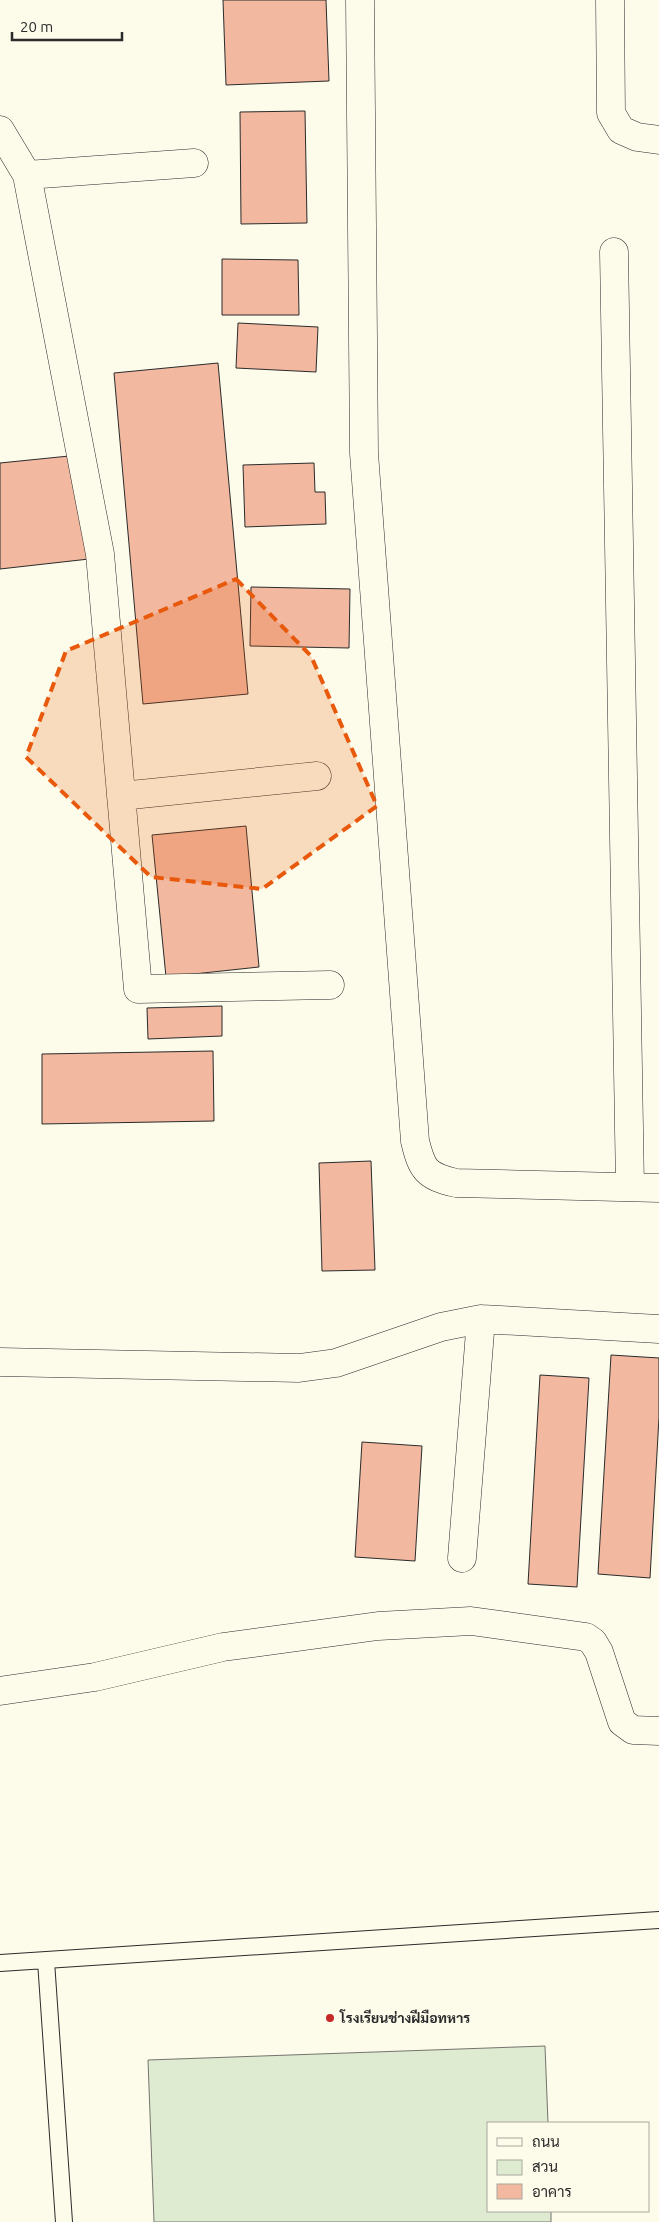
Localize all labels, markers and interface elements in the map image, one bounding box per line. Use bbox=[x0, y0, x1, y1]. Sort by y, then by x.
scale bar bbox=[12, 10, 122, 42]
text: 20 m bbox=[20, 18, 53, 35]
place label: โรงเรียนช่างฝีมือทหาร bbox=[339, 2009, 470, 2026]
marker: โรงเรียนช่างฝีมือทหาร bbox=[324, 2012, 336, 2024]
legend bbox=[487, 2122, 649, 2212]
text: ถนน bbox=[532, 2133, 560, 2150]
text: สวน bbox=[532, 2158, 558, 2175]
text: อาคาร bbox=[532, 2183, 572, 2200]

